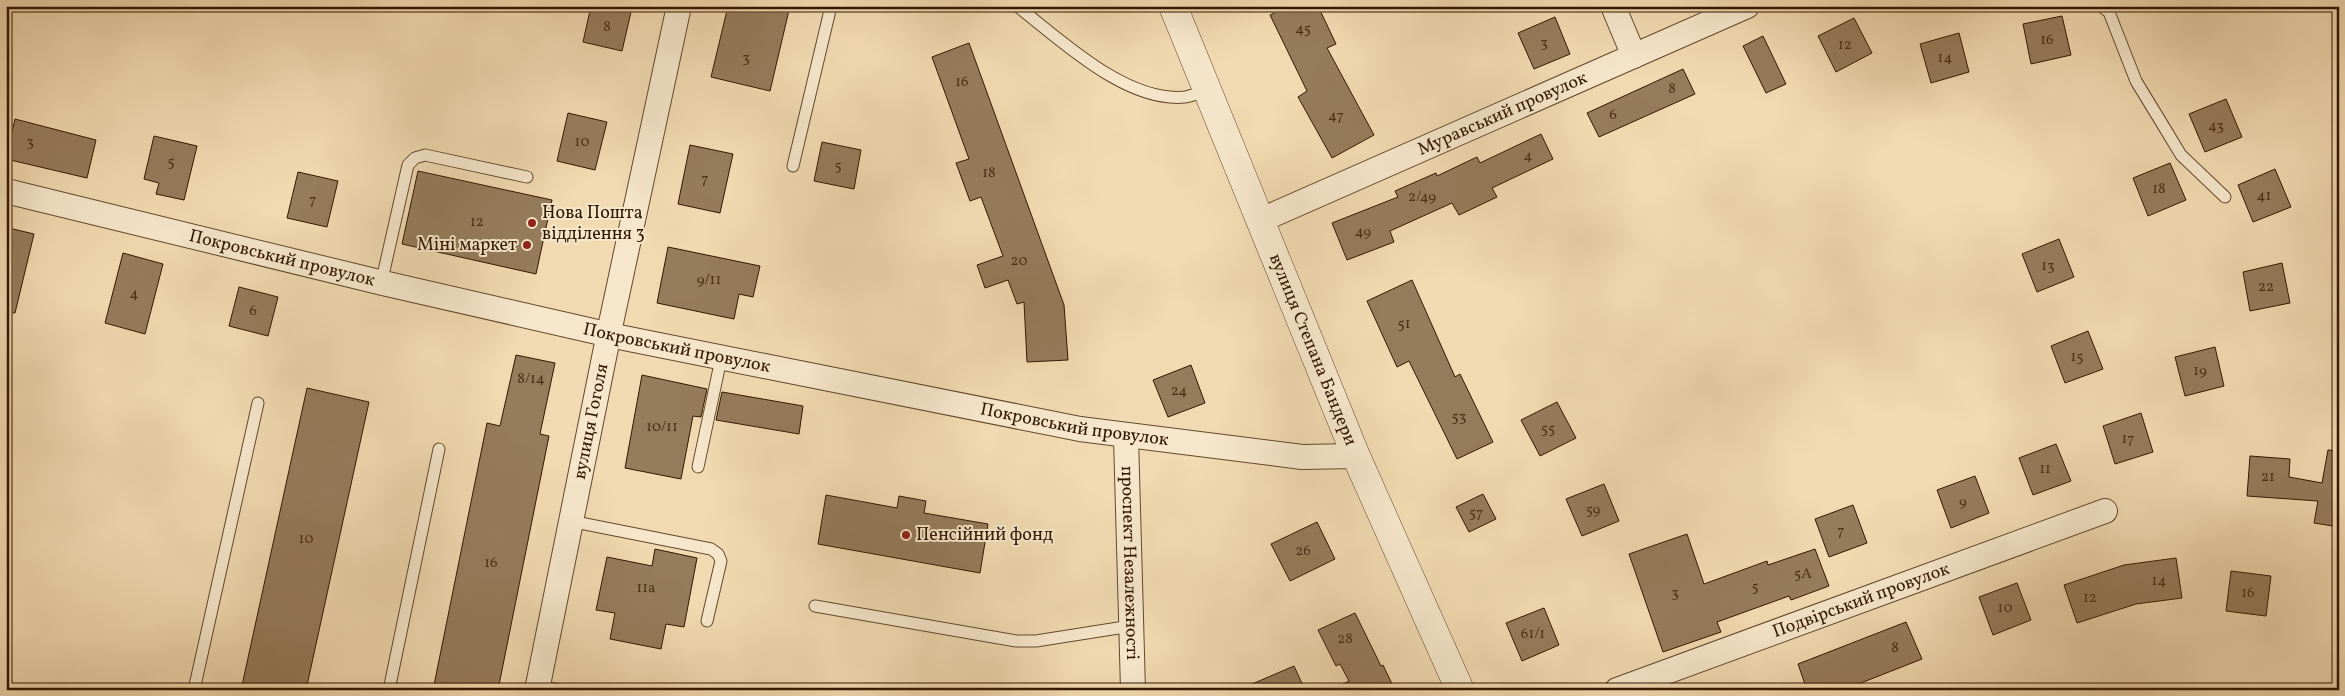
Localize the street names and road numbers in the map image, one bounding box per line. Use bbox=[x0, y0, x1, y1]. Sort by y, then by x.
street label: Муравський провулок bbox=[1414, 65, 1592, 162]
street label: Покровський провулок bbox=[186, 224, 378, 293]
street label: вулиця Степана Бандери bbox=[1262, 250, 1363, 450]
street label: Покровський провулок bbox=[581, 317, 773, 379]
street label: вулиця Гоголя bbox=[567, 361, 615, 481]
street label: Покровський провулок bbox=[978, 397, 1170, 453]
street label: проспект Незалежності bbox=[1114, 465, 1145, 660]
street label: Подвірський провулок bbox=[1769, 556, 1954, 644]

